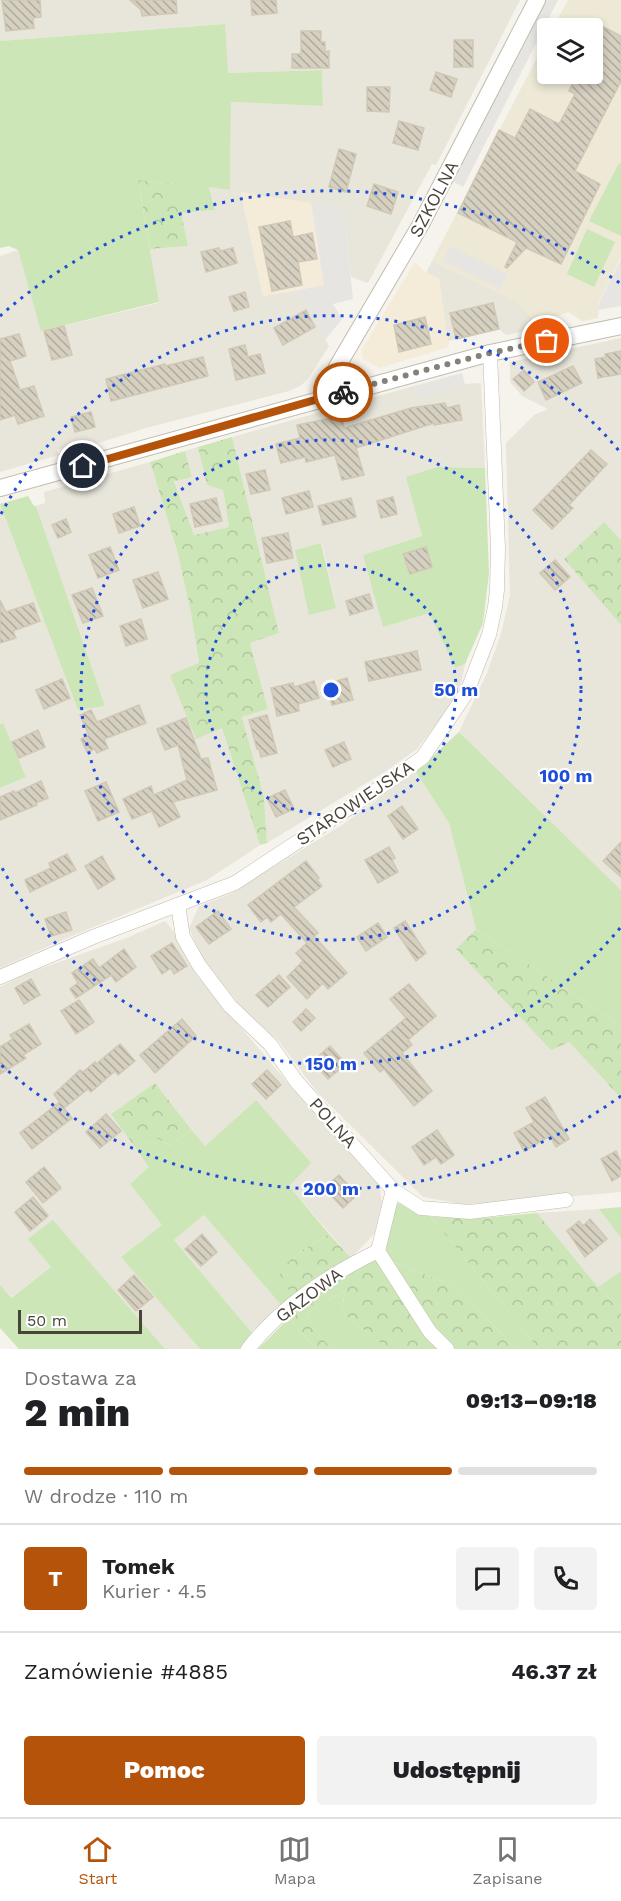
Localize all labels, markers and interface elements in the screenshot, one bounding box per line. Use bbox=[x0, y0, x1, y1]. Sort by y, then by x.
map controls bbox=[537, 18, 603, 84]
button: layers bbox=[537, 18, 603, 84]
street label: SZKOLNA bbox=[405, 157, 462, 241]
pin bbox=[521, 315, 572, 366]
icon: bag bbox=[530, 324, 563, 357]
courier bbox=[313, 362, 373, 422]
icon: bike bbox=[327, 376, 360, 409]
pin bbox=[57, 440, 108, 491]
icon: home bbox=[66, 449, 99, 482]
text: 50 m bbox=[434, 679, 478, 700]
centre of rings bbox=[321, 680, 341, 700]
street label: STAROWIEJSKA bbox=[292, 756, 417, 849]
text: 100 m bbox=[539, 765, 593, 786]
text: 150 m bbox=[305, 1053, 357, 1074]
street label: POLNA bbox=[305, 1093, 361, 1152]
text: 200 m bbox=[303, 1178, 359, 1199]
street label: GAZOWA bbox=[271, 1263, 346, 1326]
scale bar bbox=[18, 1307, 142, 1334]
text: 50 m bbox=[27, 1311, 67, 1330]
text: Dostawa za bbox=[24, 1366, 137, 1390]
text: 09:13–09:18 bbox=[466, 1388, 597, 1413]
text: 2 min bbox=[24, 1390, 130, 1435]
text: W drodze · 110 m bbox=[24, 1484, 188, 1508]
button: chat bbox=[456, 1547, 519, 1610]
button: phone bbox=[534, 1547, 597, 1610]
text: Tomek bbox=[102, 1554, 175, 1579]
text: T bbox=[48, 1566, 63, 1591]
text: Kurier · 4.5 bbox=[102, 1579, 207, 1603]
text: Zamówienie #4885 bbox=[24, 1659, 228, 1684]
text: 46.37 zł bbox=[511, 1659, 597, 1684]
button: Pomoc bbox=[24, 1736, 305, 1805]
button: Udostępnij bbox=[317, 1736, 597, 1805]
tab: Start bbox=[78, 1833, 117, 1888]
tab: Mapa bbox=[274, 1833, 316, 1888]
tab: Zapisane bbox=[473, 1833, 543, 1888]

